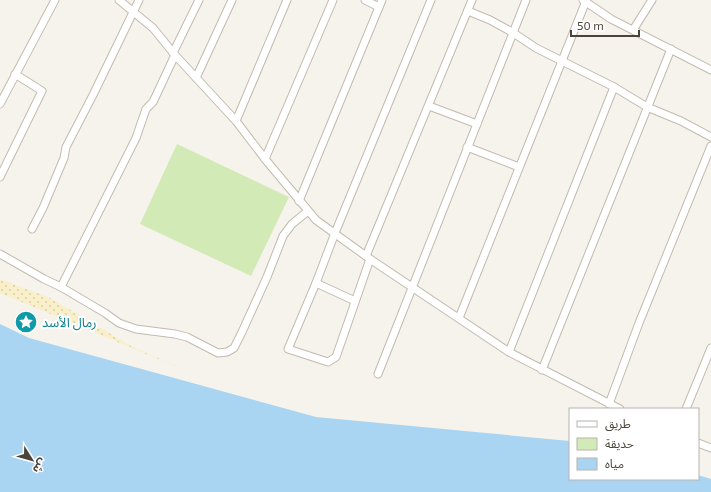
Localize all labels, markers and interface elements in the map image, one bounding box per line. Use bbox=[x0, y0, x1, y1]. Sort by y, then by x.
scale bar bbox=[571, 12, 639, 38]
text: 50 m bbox=[577, 18, 604, 32]
place icon: رمال الأسد bbox=[13, 309, 39, 335]
place label: رمال الأسد bbox=[42, 314, 97, 331]
legend bbox=[569, 408, 699, 480]
text: طريق bbox=[605, 416, 631, 432]
text: حديقة bbox=[605, 436, 634, 451]
north arrow bbox=[12, 440, 52, 480]
text: ش bbox=[30, 456, 50, 476]
text: مياه bbox=[605, 456, 624, 471]

